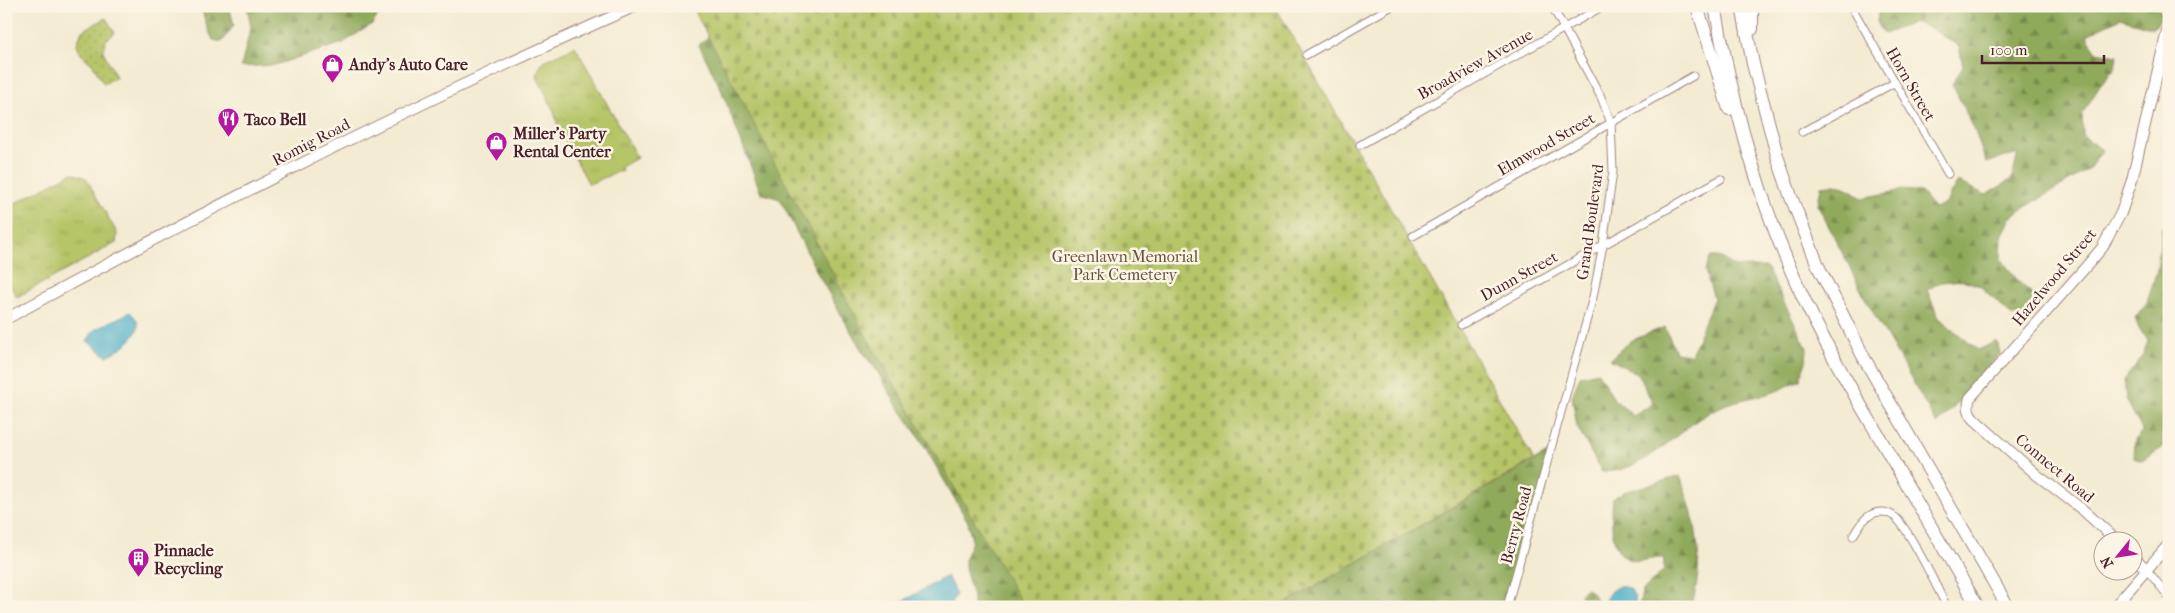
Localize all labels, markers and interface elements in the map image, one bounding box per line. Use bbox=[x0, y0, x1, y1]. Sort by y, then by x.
street label: Broadview Avenue bbox=[1414, 24, 1536, 103]
scale bar bbox=[1982, 32, 2105, 64]
text: 100 m bbox=[1990, 41, 2028, 59]
street label: Horn Street bbox=[1882, 44, 1940, 125]
shop icon: Andy's Auto Care bbox=[321, 52, 345, 83]
place label: Andy's Auto Care bbox=[348, 55, 468, 75]
restaurant icon: Taco Bell bbox=[216, 107, 240, 138]
street label: Elmwood Street bbox=[1494, 108, 1598, 180]
place label: Taco Bell bbox=[243, 110, 307, 129]
street label: Romig Road bbox=[269, 114, 353, 170]
place label: Miller's Party Rental Center bbox=[512, 124, 612, 161]
shop icon: Miller's Party Rental Center bbox=[485, 130, 509, 161]
street label: Grand Boulevard bbox=[1572, 162, 1608, 281]
street label: Hazelwood Street bbox=[2008, 224, 2100, 330]
park label: Greenlawn Memorial Park Cemetery bbox=[1052, 247, 1199, 284]
street label: Dunn Street bbox=[1477, 247, 1561, 305]
street label: Connect Road bbox=[2012, 430, 2098, 507]
street label: Berry Road bbox=[1497, 484, 1536, 566]
north arrow bbox=[2092, 530, 2142, 580]
place label: Pinnacle Recycling bbox=[154, 541, 223, 579]
building icon: Pinnacle Recycling bbox=[126, 547, 150, 578]
text: N bbox=[2097, 553, 2117, 571]

